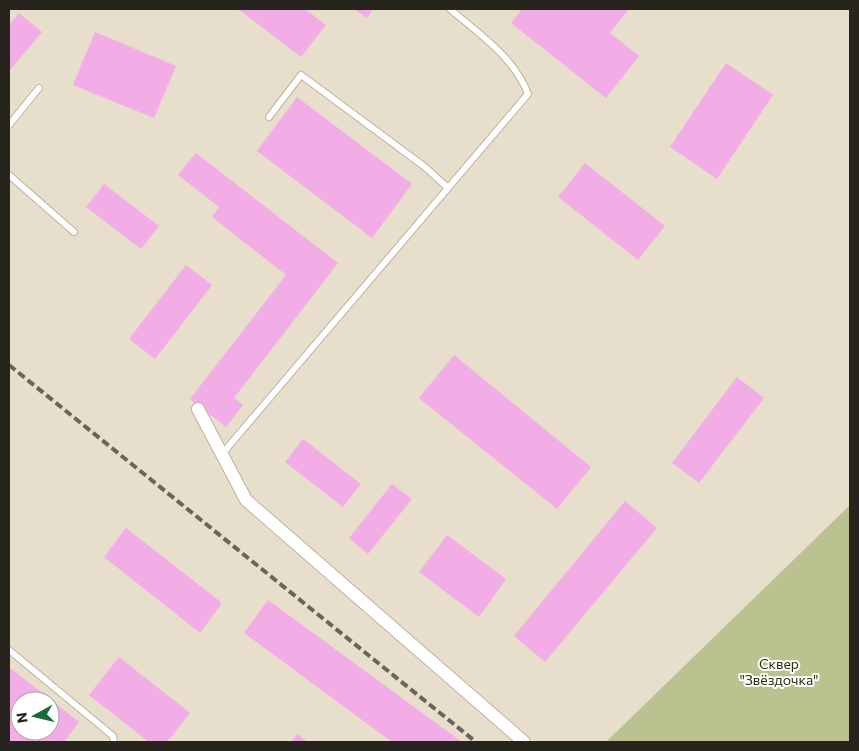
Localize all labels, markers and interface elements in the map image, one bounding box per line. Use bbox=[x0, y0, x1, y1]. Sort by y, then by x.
park label: Сквер "Звёздочка" bbox=[740, 655, 818, 688]
north arrow bbox=[10, 691, 60, 741]
text: N bbox=[12, 711, 31, 724]

